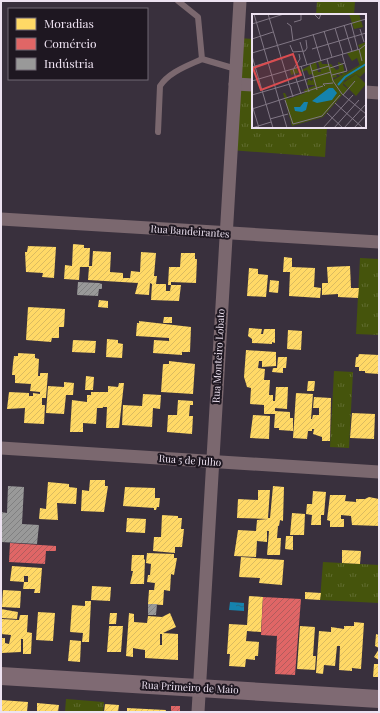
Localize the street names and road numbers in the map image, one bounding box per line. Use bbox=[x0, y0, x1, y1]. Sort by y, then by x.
street label: Rua Bandeirantes bbox=[150, 221, 230, 241]
street label: Rua Monteiro Lobato bbox=[209, 308, 227, 403]
street label: Rua 5 de Julho bbox=[158, 451, 222, 469]
street label: Rua Primeiro de Maio bbox=[141, 677, 240, 697]

